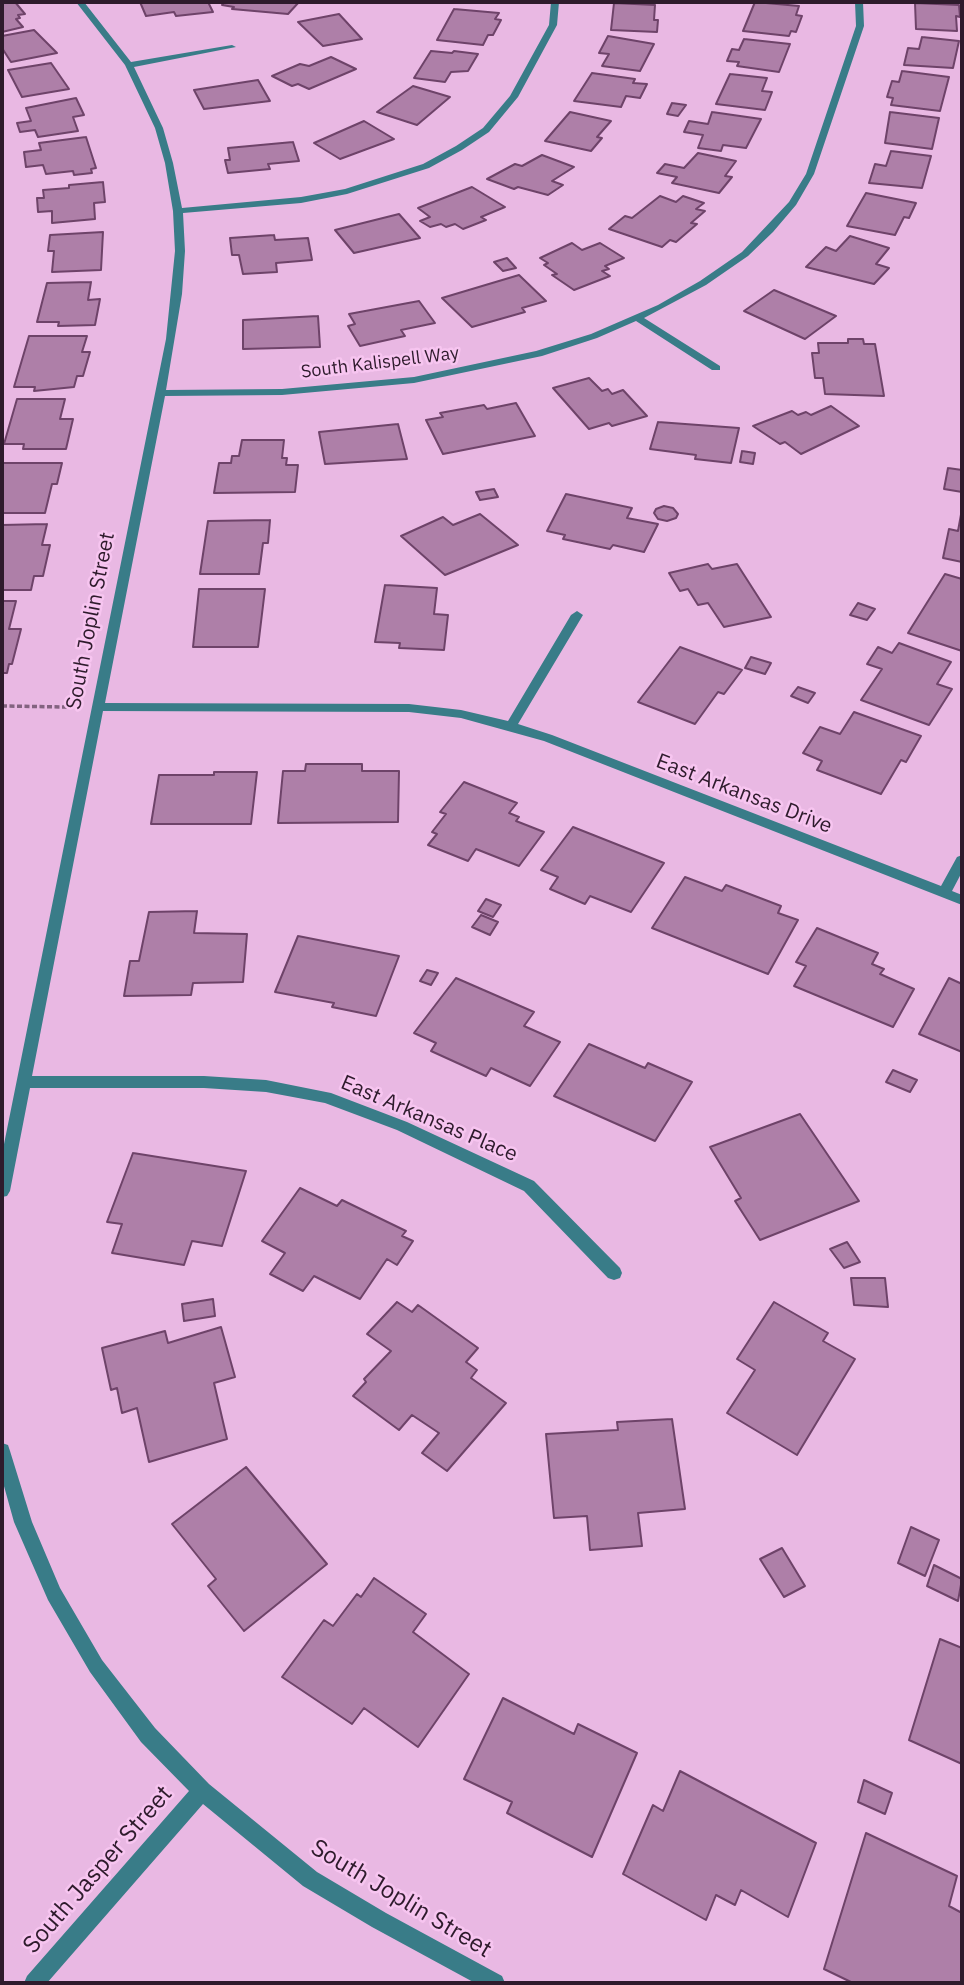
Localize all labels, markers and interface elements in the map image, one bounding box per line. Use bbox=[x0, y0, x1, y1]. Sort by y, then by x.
street label: South Kalispell Way bbox=[300, 343, 460, 383]
street label: South Joplin Street bbox=[61, 530, 121, 712]
street label: East Arkansas Drive bbox=[652, 749, 836, 839]
street label: East Arkansas Place bbox=[337, 1070, 521, 1168]
street label: South Jasper Street bbox=[17, 1780, 179, 1960]
street label: South Joplin Street bbox=[305, 1834, 497, 1964]

